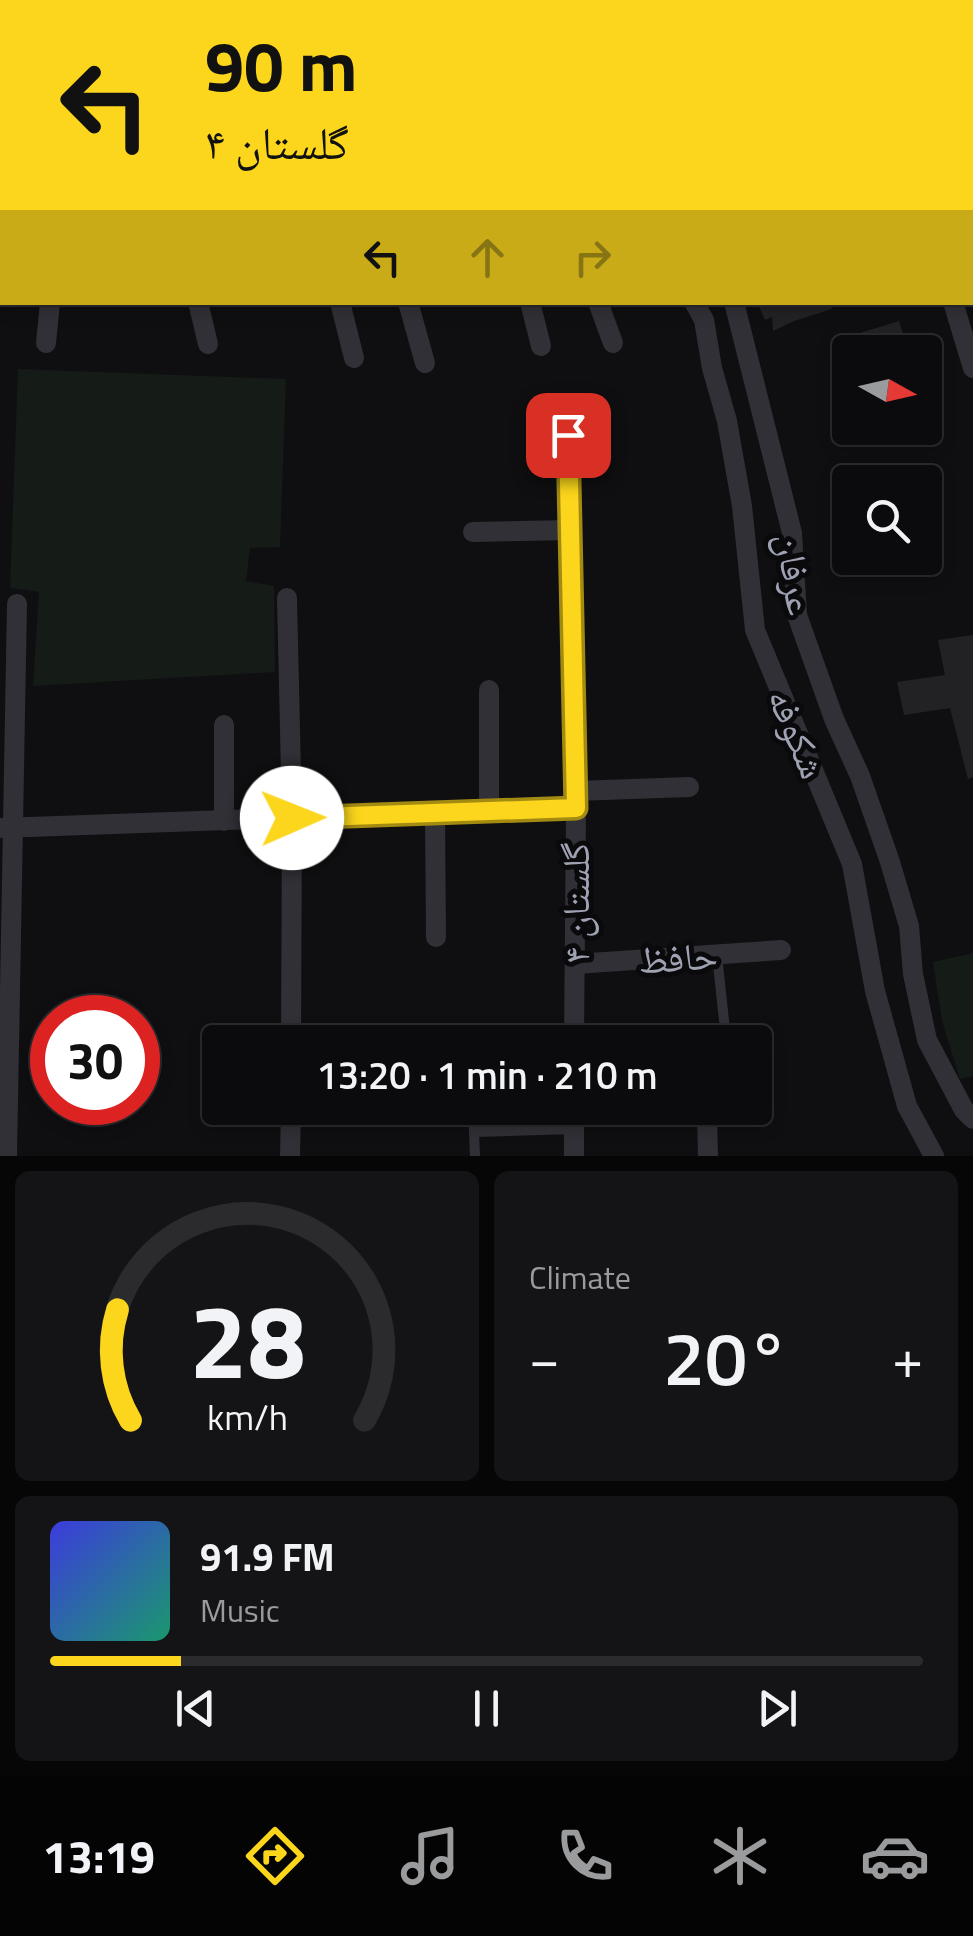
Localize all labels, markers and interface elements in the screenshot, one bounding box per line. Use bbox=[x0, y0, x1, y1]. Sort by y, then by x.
text: 90 m bbox=[205, 12, 358, 118]
icon: left bbox=[40, 40, 170, 170]
text: گلستان ۴ bbox=[205, 108, 349, 176]
icon: left bbox=[355, 230, 410, 285]
icon: ahead bbox=[460, 230, 515, 285]
icon: right bbox=[565, 230, 620, 285]
north arrow bbox=[832, 335, 942, 445]
map controls bbox=[832, 335, 942, 575]
pin bbox=[526, 393, 611, 478]
icon: arrive bbox=[541, 408, 596, 463]
button: search bbox=[832, 465, 942, 575]
street label: عرفان bbox=[762, 529, 830, 619]
street label: شکوفه bbox=[753, 679, 843, 787]
position arrow bbox=[240, 766, 344, 870]
street label: گلستان ۴ bbox=[546, 842, 604, 964]
street label: حافظ bbox=[636, 925, 720, 989]
speed limit sign: 30 bbox=[30, 995, 160, 1125]
text: 13:20 · 1 min · 210 m bbox=[316, 1046, 658, 1104]
text: Climate bbox=[529, 1253, 631, 1301]
text: 28 bbox=[189, 1260, 305, 1418]
text: 20° bbox=[663, 1300, 789, 1414]
text: − bbox=[529, 1316, 560, 1399]
text: + bbox=[892, 1316, 923, 1399]
text: km/h bbox=[207, 1389, 287, 1444]
text: 91.9 FM bbox=[200, 1528, 335, 1586]
text: Music bbox=[200, 1586, 280, 1634]
icon: previous bbox=[168, 1681, 223, 1736]
icon: pause bbox=[459, 1681, 514, 1736]
icon: next bbox=[750, 1681, 805, 1736]
icon: directions bbox=[240, 1821, 310, 1891]
icon: music bbox=[395, 1821, 465, 1891]
icon: phone bbox=[550, 1821, 620, 1891]
icon: climate bbox=[705, 1821, 775, 1891]
icon: car bbox=[860, 1821, 930, 1891]
text: 13:19 bbox=[43, 1822, 155, 1890]

